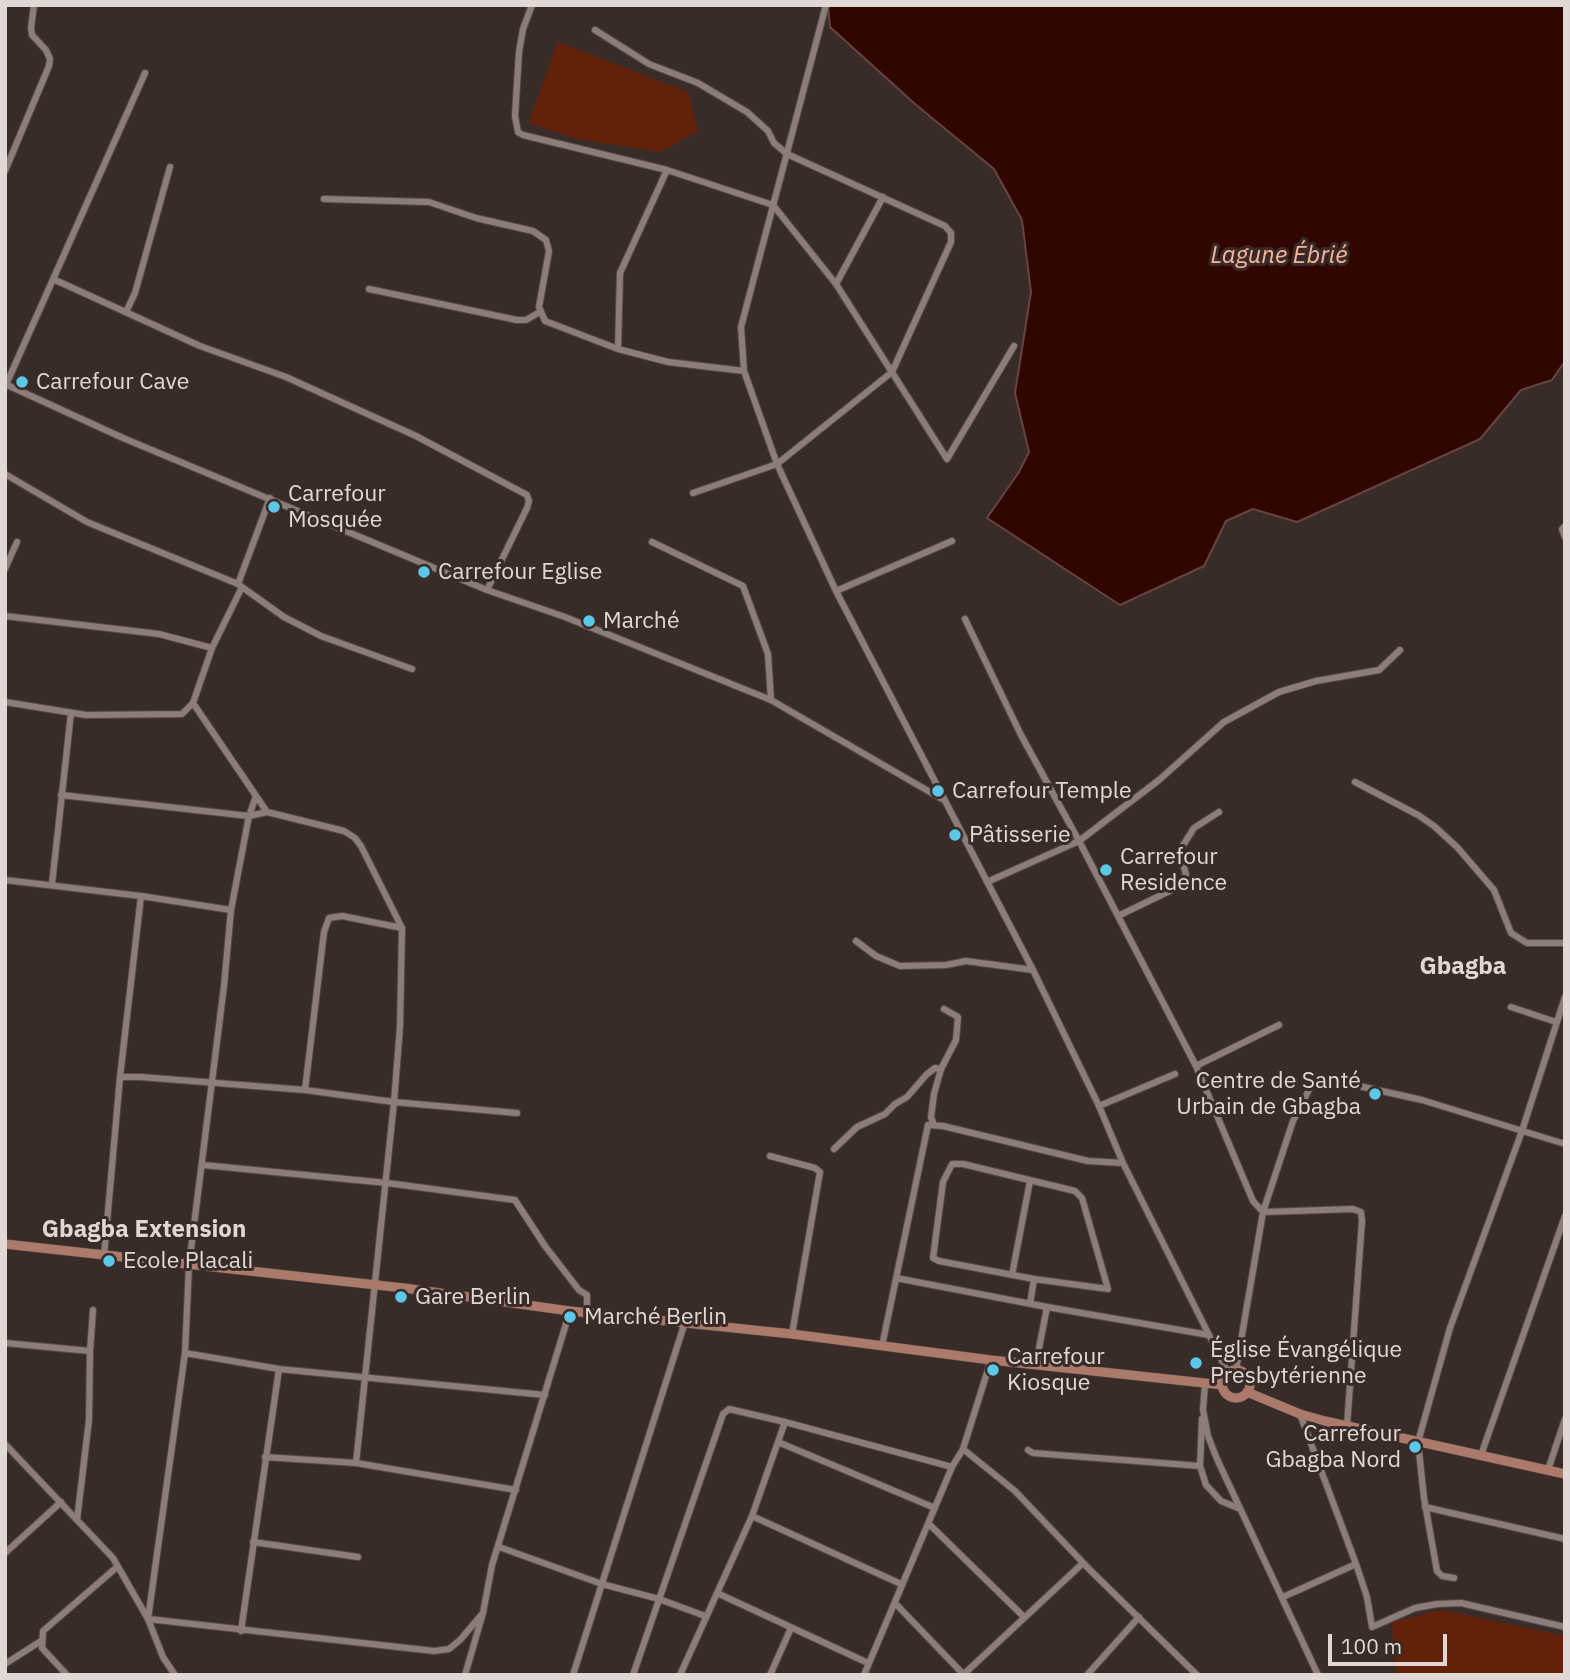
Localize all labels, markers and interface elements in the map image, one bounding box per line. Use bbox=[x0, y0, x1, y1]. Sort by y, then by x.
water label: Lagune Ébrié bbox=[1211, 242, 1347, 270]
place label: Carrefour Cave bbox=[36, 368, 189, 396]
marker: Carrefour Cave bbox=[14, 374, 30, 390]
place label: Carrefour Mosquée bbox=[288, 480, 386, 534]
marker: Carrefour Mosquée bbox=[266, 499, 282, 515]
place label: Carrefour Eglise bbox=[438, 558, 602, 586]
marker: Carrefour Eglise bbox=[416, 564, 432, 580]
place label: Marché bbox=[603, 607, 680, 635]
marker: Marché bbox=[581, 613, 597, 629]
place label: Carrefour Temple bbox=[952, 777, 1132, 805]
marker: Carrefour Temple bbox=[930, 783, 946, 799]
place label: Pâtisserie bbox=[969, 821, 1071, 849]
marker: Pâtisserie bbox=[947, 827, 963, 843]
place label: Carrefour Residence bbox=[1120, 843, 1227, 897]
marker: Carrefour Residence bbox=[1098, 862, 1114, 878]
district label: Gbagba bbox=[1420, 953, 1506, 981]
place label: Centre de Santé Urbain de Gbagba bbox=[1176, 1067, 1361, 1121]
marker: Centre de Santé Urbain de Gbagba bbox=[1367, 1086, 1383, 1102]
district label: Gbagba Extension bbox=[42, 1216, 246, 1244]
place label: Ecole Placali bbox=[123, 1247, 253, 1275]
marker: Ecole Placali bbox=[101, 1253, 117, 1269]
place label: Gare Berlin bbox=[415, 1283, 531, 1311]
marker: Gare Berlin bbox=[393, 1289, 409, 1305]
place label: Marché Berlin bbox=[584, 1303, 727, 1331]
marker: Marché Berlin bbox=[562, 1309, 578, 1325]
place label: Église Évangélique Presbytérienne bbox=[1210, 1336, 1402, 1390]
place label: Carrefour Kiosque bbox=[1007, 1343, 1105, 1397]
marker: Église Évangélique Presbytérienne bbox=[1188, 1355, 1204, 1371]
marker: Carrefour Kiosque bbox=[985, 1362, 1001, 1378]
place label: Carrefour Gbagba Nord bbox=[1265, 1420, 1401, 1474]
marker: Carrefour Gbagba Nord bbox=[1407, 1439, 1423, 1455]
scale bar bbox=[1332, 1620, 1451, 1664]
text: 100 m bbox=[1341, 1632, 1402, 1660]

